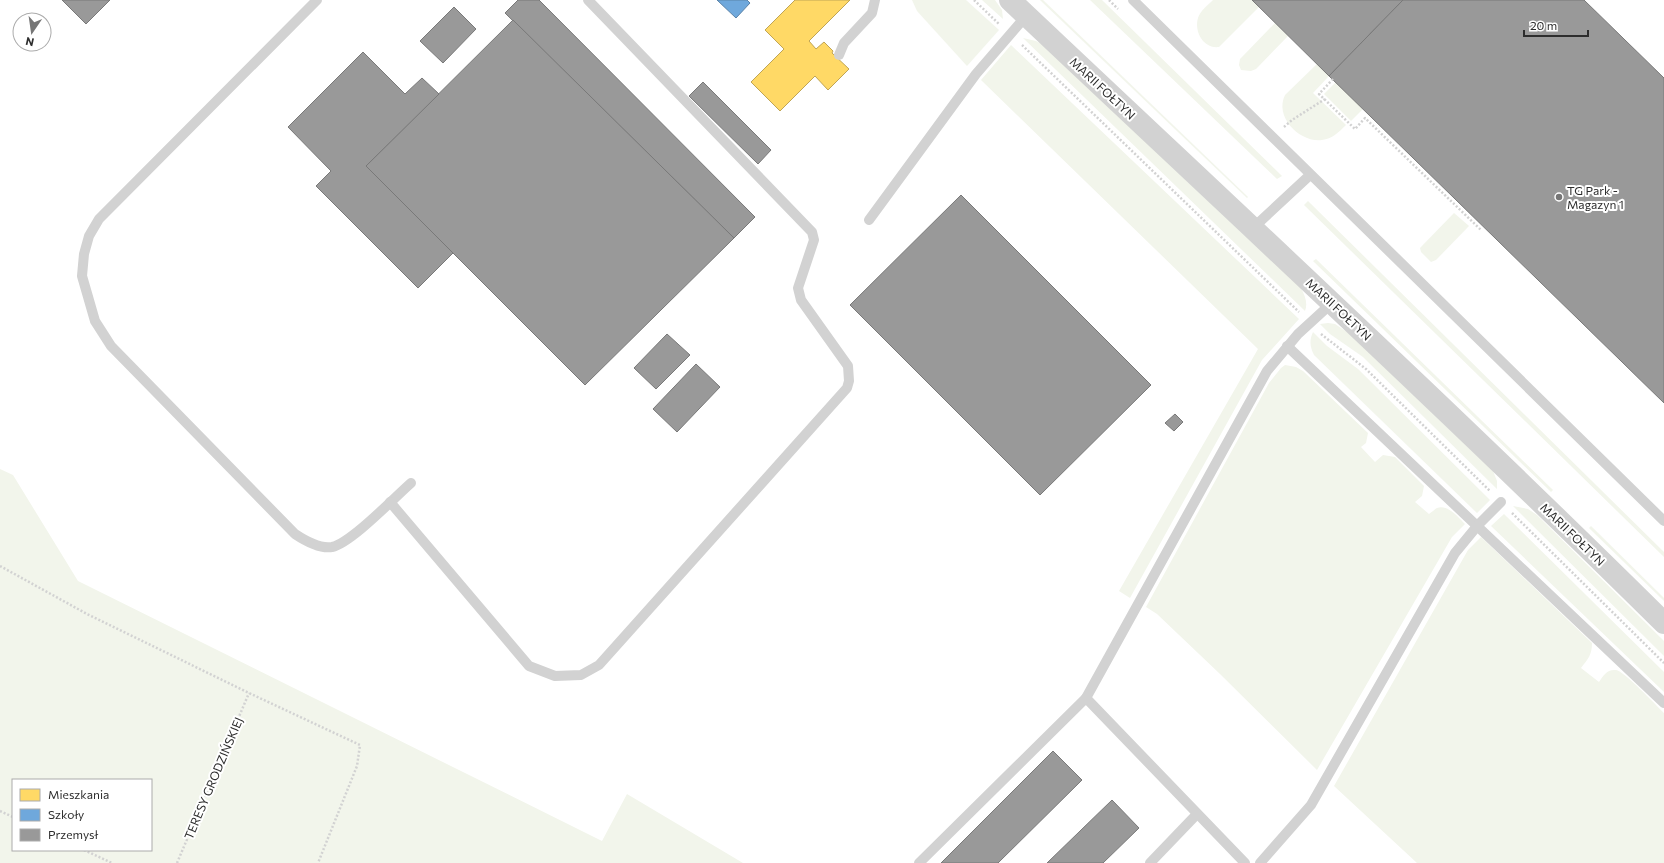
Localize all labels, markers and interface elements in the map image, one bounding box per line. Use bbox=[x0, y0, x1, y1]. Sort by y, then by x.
north arrow bbox=[12, 12, 52, 52]
scale bar bbox=[1524, 12, 1588, 38]
text: 20 m bbox=[1530, 18, 1557, 32]
text: N bbox=[24, 35, 35, 49]
street label: MARII FOŁTYN bbox=[1067, 54, 1139, 122]
place label: TG Park - Magazyn 1 bbox=[1567, 183, 1624, 211]
marker: TG Park - Magazyn 1 bbox=[1554, 192, 1564, 202]
street label: MARII FOŁTYN bbox=[1303, 275, 1375, 343]
street label: MARII FOŁTYN bbox=[1538, 500, 1608, 568]
street label: TERESY GRODZIŃSKIEJ bbox=[181, 715, 246, 842]
legend bbox=[12, 779, 152, 851]
text: Mieszkania bbox=[48, 787, 109, 801]
text: Szkoły bbox=[48, 807, 84, 821]
text: Przemysł bbox=[48, 827, 99, 841]

